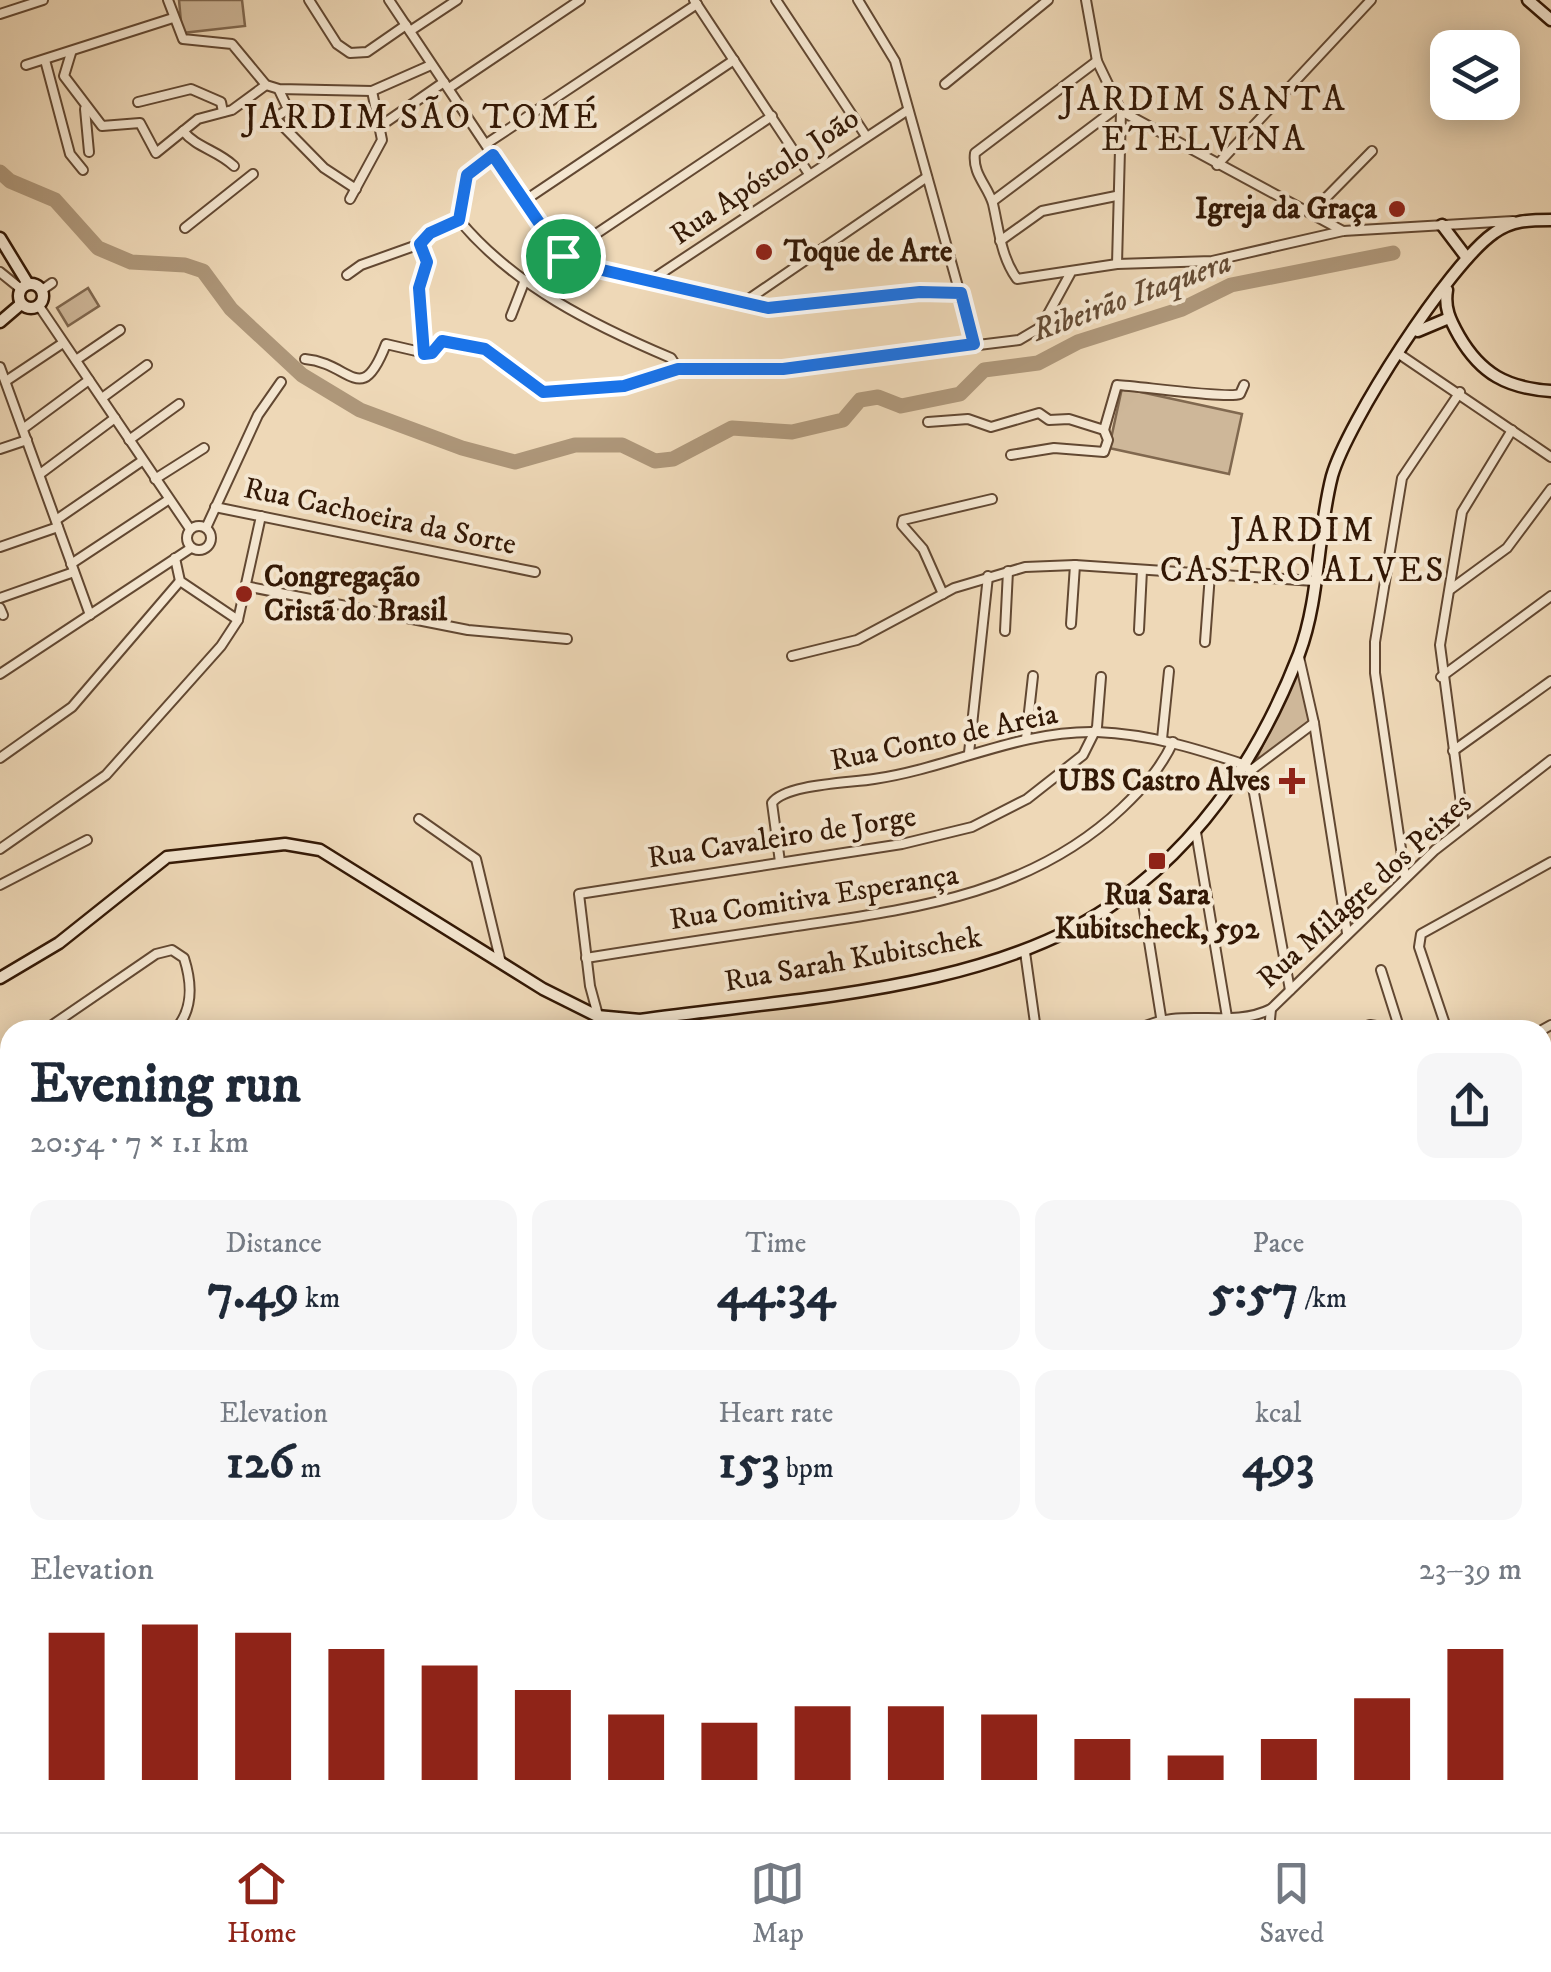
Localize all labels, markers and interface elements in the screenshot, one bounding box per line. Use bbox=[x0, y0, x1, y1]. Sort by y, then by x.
map controls bbox=[1430, 30, 1520, 120]
button: layers bbox=[1430, 30, 1520, 120]
district label: JARDIM SANTA ETELVINA bbox=[1058, 78, 1347, 162]
district label: JARDIM SÃO TOMÉ bbox=[241, 95, 600, 140]
street label: Rua Apóstolo João bbox=[664, 100, 866, 254]
place label: Igreja da Graça bbox=[1195, 191, 1378, 228]
marker: Igreja da Graça bbox=[1386, 198, 1408, 220]
pin bbox=[521, 214, 606, 299]
icon: arrive bbox=[536, 229, 591, 284]
place label: Toque de Arte bbox=[783, 234, 953, 271]
marker: Toque de Arte bbox=[753, 241, 775, 263]
water label: Ribeirão Itaquera bbox=[1026, 242, 1237, 352]
street label: Rua Cachoeira da Sorte bbox=[240, 470, 520, 564]
district label: JARDIM CASTRO ALVES bbox=[1160, 509, 1446, 593]
place label: Congregação Cristã do Brasil bbox=[264, 559, 448, 630]
marker: Congregação Cristã do Brasil bbox=[233, 583, 255, 605]
street label: Rua Conto de Areia bbox=[827, 696, 1061, 780]
place label: UBS Castro Alves bbox=[1058, 763, 1270, 800]
marker: UBS Castro Alves bbox=[1279, 768, 1305, 794]
street label: Rua Milagre dos Peixes bbox=[1250, 785, 1480, 997]
street label: Rua Cavaleiro de Jorge bbox=[645, 799, 919, 877]
marker: Rua Sara Kubitscheck, 592 bbox=[1146, 850, 1168, 872]
street label: Rua Comitiva Esperança bbox=[667, 857, 961, 939]
place label: Rua Sara Kubitscheck, 592 bbox=[1055, 877, 1259, 948]
street label: Rua Sarah Kubitschek bbox=[721, 919, 985, 1001]
text: Evening run bbox=[30, 1051, 301, 1120]
button: share bbox=[1417, 1053, 1522, 1158]
text: 20:54 · 7 × 1.1 km bbox=[30, 1123, 249, 1163]
text: Distance bbox=[225, 1226, 322, 1261]
text: Time bbox=[746, 1226, 806, 1261]
text: Pace bbox=[1252, 1226, 1304, 1261]
text: 7.49 bbox=[207, 1261, 299, 1324]
text: 44:34 bbox=[717, 1261, 835, 1324]
text: 5:57 bbox=[1210, 1261, 1299, 1324]
text: km bbox=[299, 1281, 340, 1316]
text: /km bbox=[1299, 1281, 1347, 1316]
text: Elevation bbox=[219, 1396, 328, 1431]
text: Heart rate bbox=[719, 1396, 833, 1431]
text: kcal bbox=[1255, 1396, 1301, 1431]
text: 126 bbox=[226, 1431, 295, 1494]
text: 153 bbox=[718, 1431, 780, 1494]
text: 493 bbox=[1242, 1431, 1315, 1494]
text: m bbox=[295, 1451, 322, 1486]
text: bpm bbox=[780, 1451, 834, 1486]
text: Elevation bbox=[30, 1550, 154, 1590]
text: 23–39 m bbox=[1419, 1550, 1522, 1590]
tab: Home bbox=[227, 1856, 296, 1951]
tab: Map bbox=[750, 1856, 805, 1951]
tab: Saved bbox=[1260, 1856, 1324, 1951]

